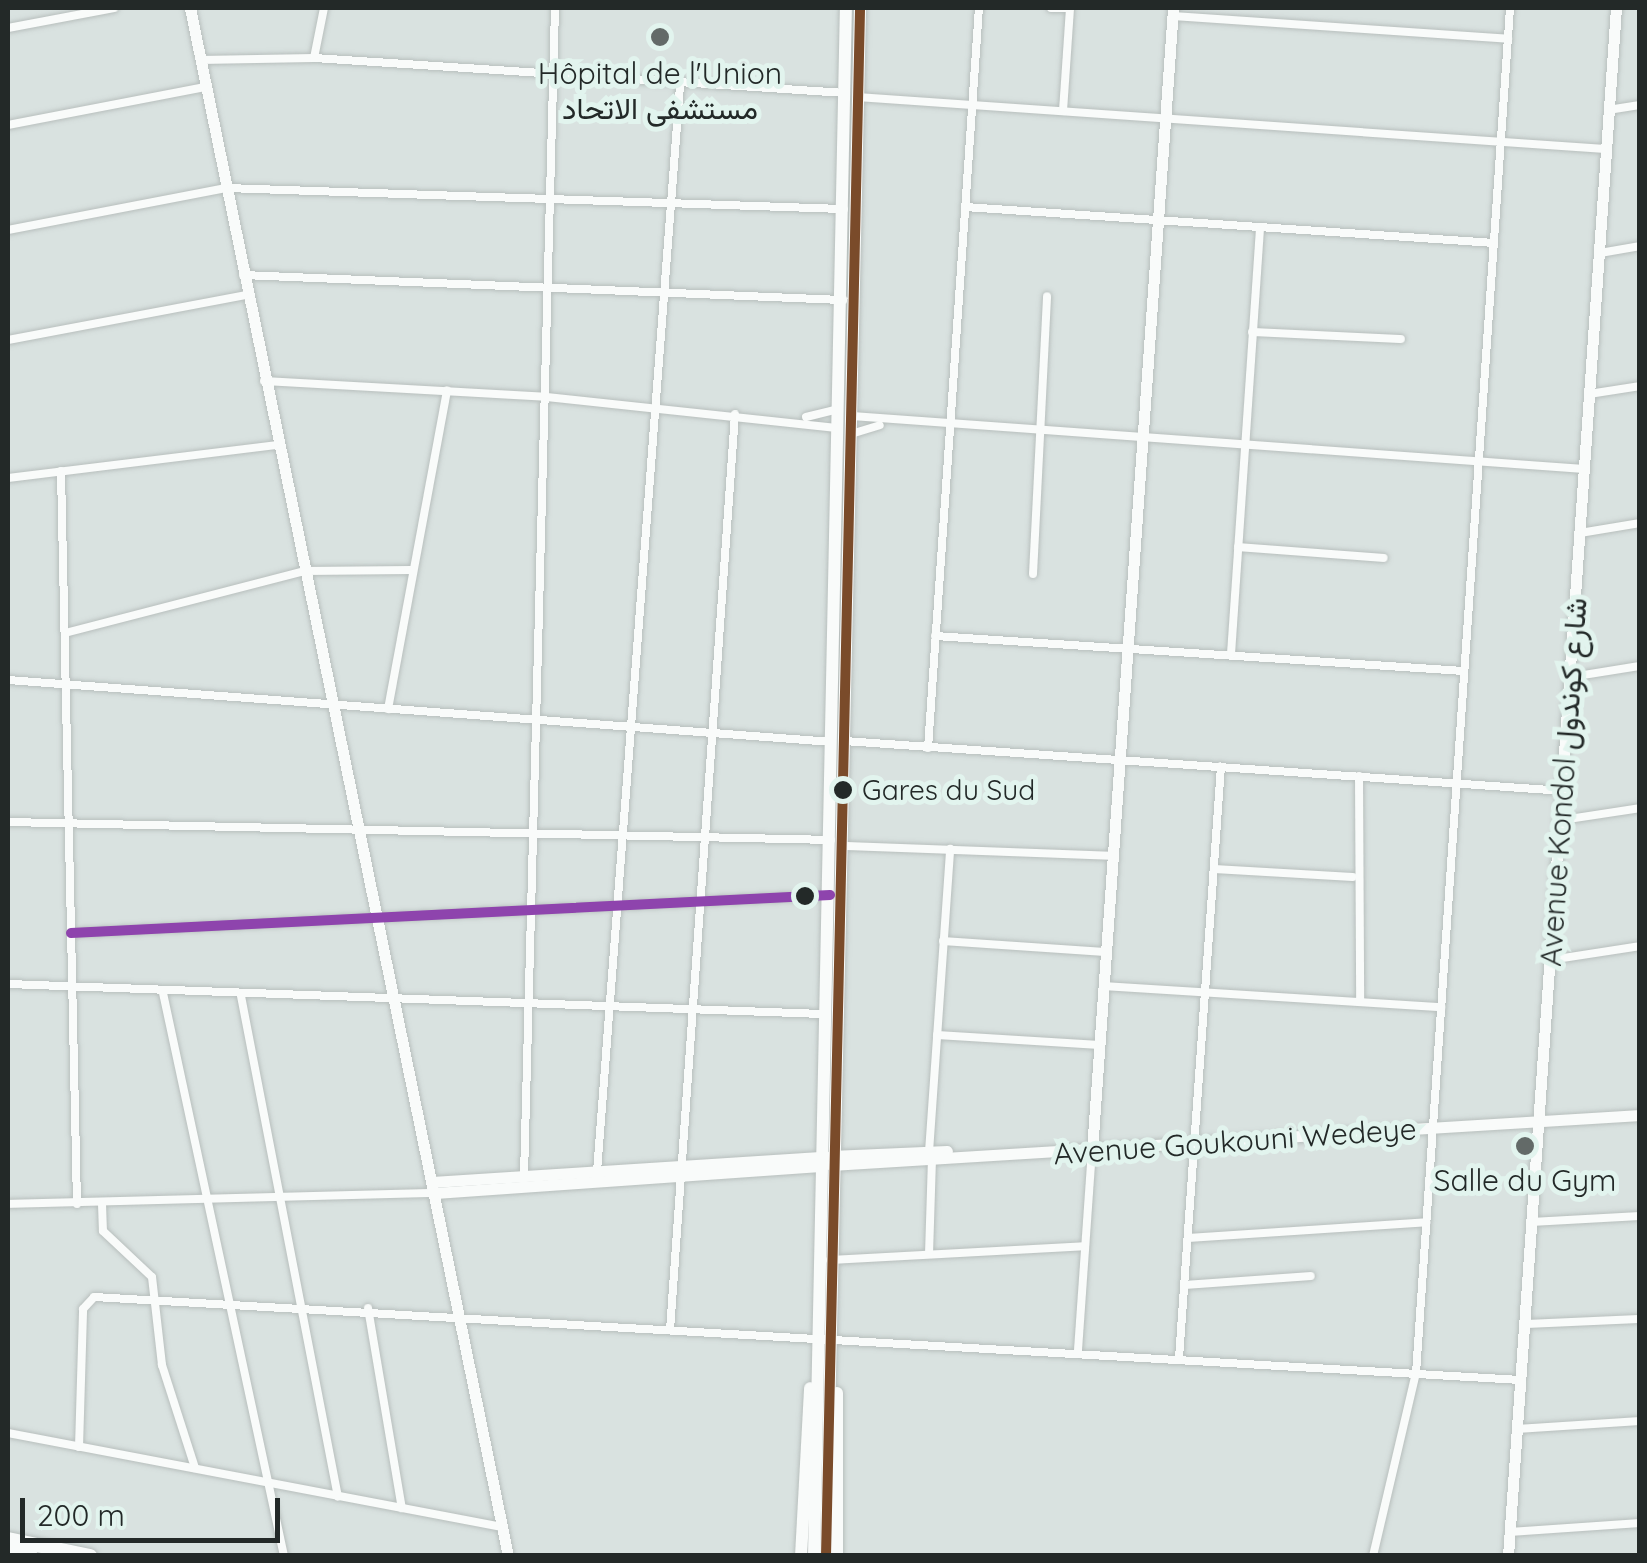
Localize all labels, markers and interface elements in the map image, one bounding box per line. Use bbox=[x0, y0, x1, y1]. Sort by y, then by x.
marker: Hôpital de l'Union مستشفى الاتحاد bbox=[647, 24, 673, 50]
place label: Hôpital de l'Union مستشفى الاتحاد bbox=[538, 55, 782, 126]
street label: Avenue Kondol شارع كوندول bbox=[1532, 596, 1594, 968]
place label: Gares du Sud bbox=[862, 773, 1035, 807]
marker: Gares du Sud bbox=[833, 780, 853, 800]
unlabelled marker bbox=[795, 886, 815, 906]
street label: Avenue Goukouni Wedeye bbox=[1052, 1110, 1418, 1172]
marker: Salle du Gym bbox=[1514, 1135, 1536, 1157]
place label: Salle du Gym bbox=[1434, 1162, 1616, 1198]
scale bar bbox=[25, 1478, 285, 1540]
text: 200 m bbox=[37, 1496, 125, 1534]

